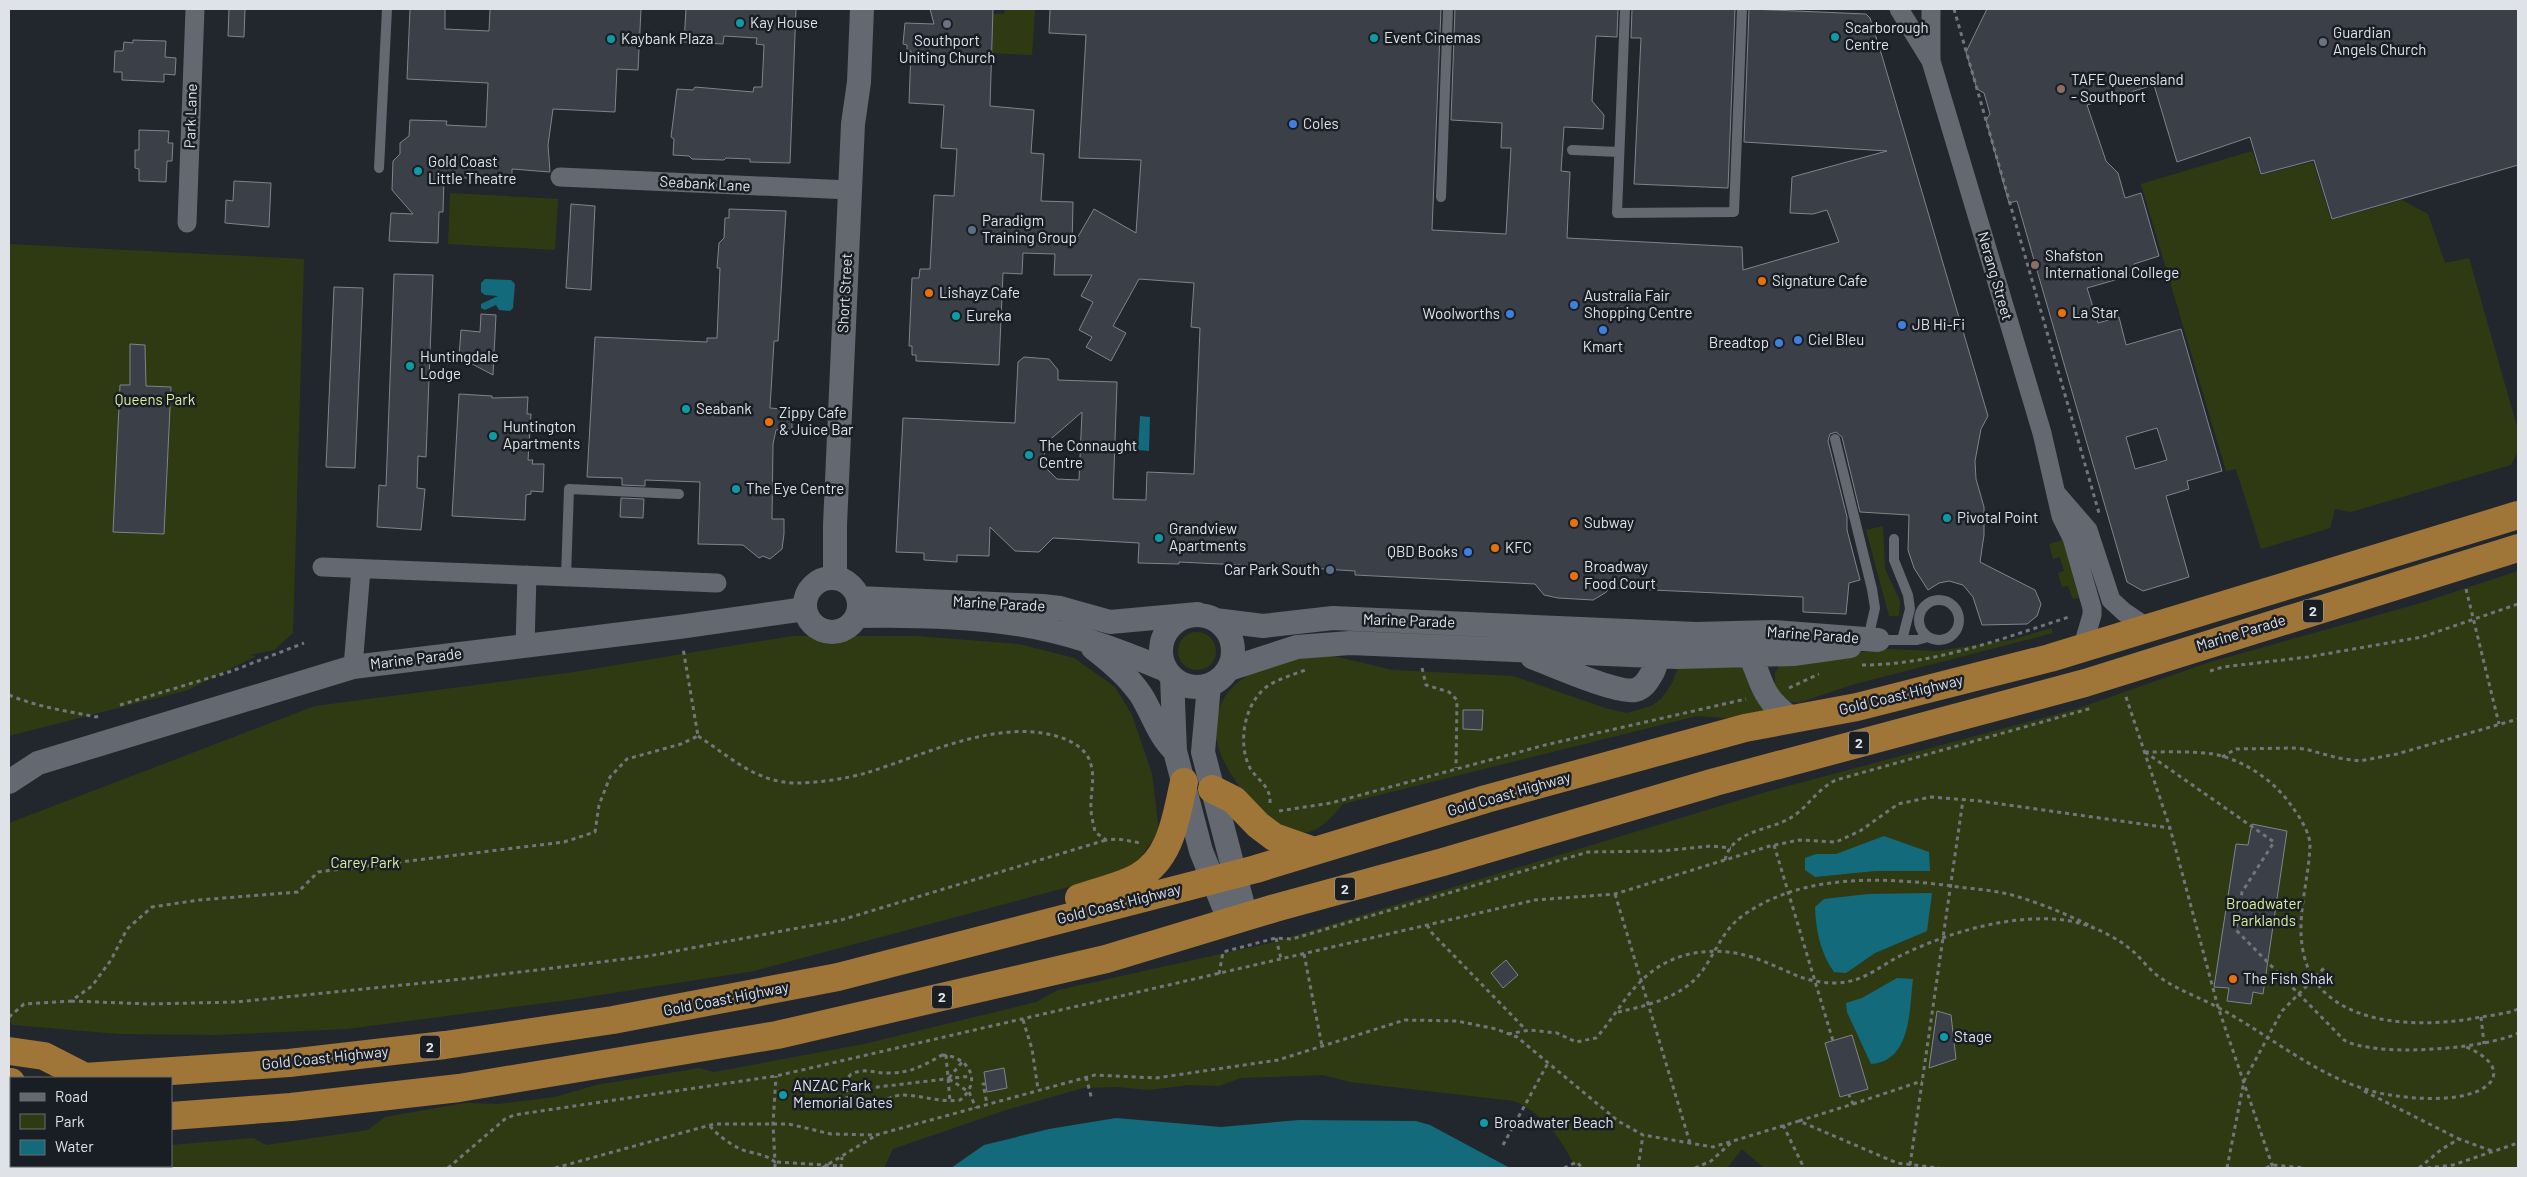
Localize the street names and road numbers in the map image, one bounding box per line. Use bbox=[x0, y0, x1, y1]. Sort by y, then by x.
street label: Park Lane bbox=[180, 83, 200, 149]
street label: Seabank Lane bbox=[659, 172, 751, 194]
street label: Nerang Street bbox=[1975, 229, 2017, 322]
street label: Short Street bbox=[833, 253, 855, 333]
street label: Marine Parade bbox=[952, 592, 1046, 614]
road number: 2 bbox=[2303, 600, 2323, 622]
street label: Marine Parade bbox=[1363, 609, 1456, 631]
street label: Marine Parade bbox=[2194, 610, 2288, 654]
street label: Marine Parade bbox=[1766, 622, 1860, 646]
street label: Marine Parade bbox=[369, 643, 463, 673]
street label: Gold Coast Highway bbox=[1837, 670, 1965, 718]
road number: 2 bbox=[1849, 731, 1869, 754]
street label: Gold Coast Highway bbox=[1445, 767, 1572, 819]
road number: 2 bbox=[1335, 878, 1355, 901]
street label: Gold Coast Highway bbox=[1055, 879, 1183, 927]
street label: Gold Coast Highway bbox=[662, 977, 790, 1019]
road number: 2 bbox=[932, 986, 952, 1009]
road number: 2 bbox=[420, 1036, 440, 1058]
street label: Gold Coast Highway bbox=[261, 1041, 389, 1073]

